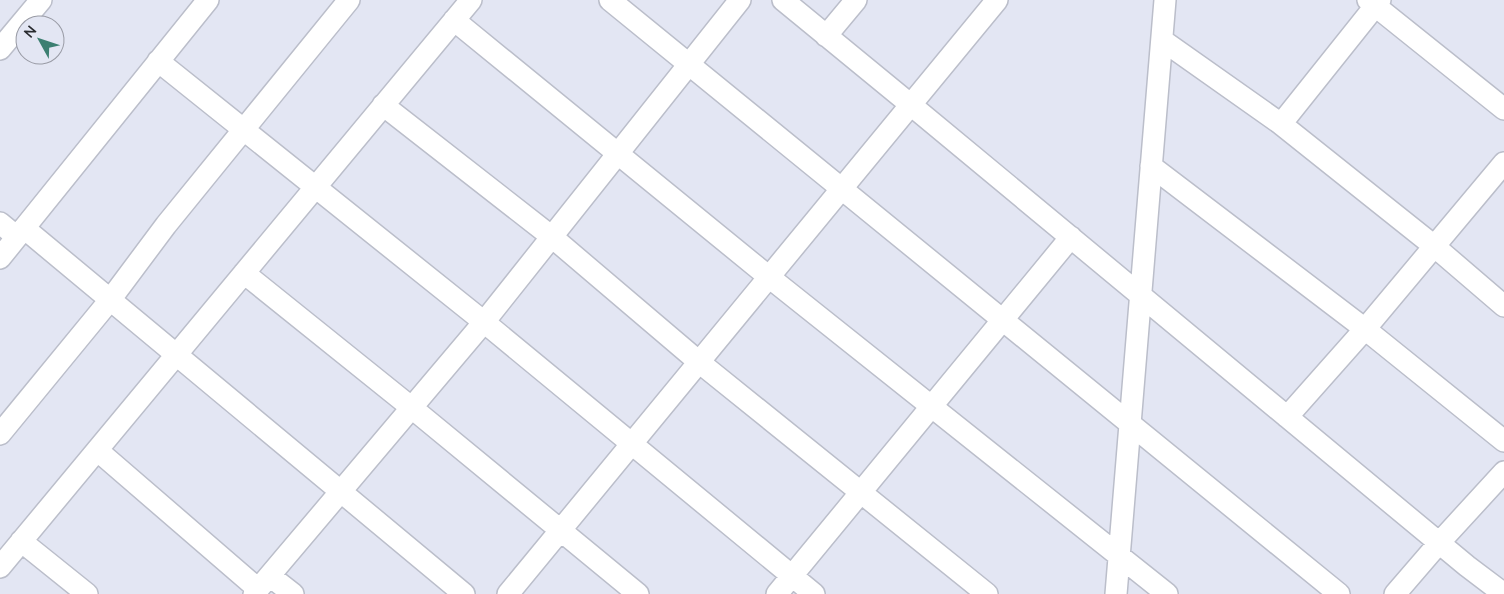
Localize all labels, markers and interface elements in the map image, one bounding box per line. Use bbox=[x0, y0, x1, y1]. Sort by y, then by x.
north arrow bbox=[15, 15, 65, 65]
text: N bbox=[20, 22, 41, 42]

